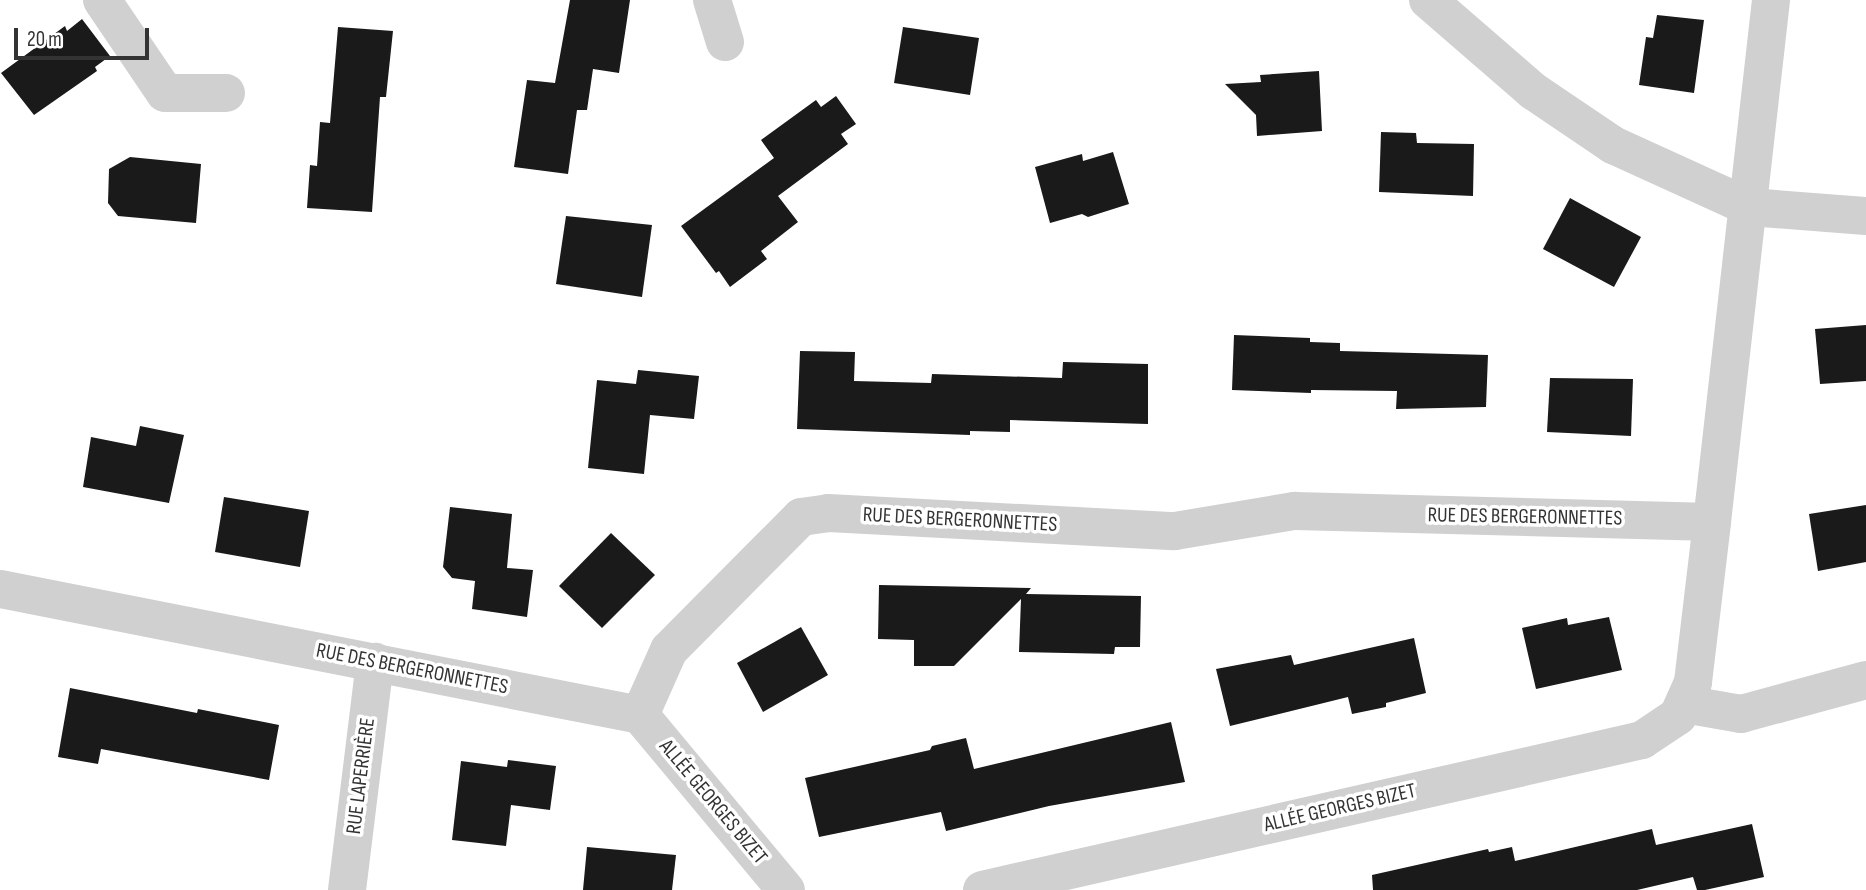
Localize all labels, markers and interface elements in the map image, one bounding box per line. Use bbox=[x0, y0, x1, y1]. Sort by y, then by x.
scale bar bbox=[18, 14, 152, 58]
text: 20 m bbox=[27, 27, 62, 52]
street label: RUE DES BERGERONNETTES bbox=[862, 502, 1058, 538]
street label: RUE DES BERGERONNETTES bbox=[1427, 503, 1623, 531]
street label: RUE DES BERGERONNETTES bbox=[314, 638, 510, 700]
street label: RUE LAPERRIÈRE bbox=[341, 716, 381, 836]
street label: ALLÉE GEORGES BIZET bbox=[654, 735, 772, 869]
street label: ALLÉE GEORGES BIZET bbox=[1262, 778, 1418, 838]

